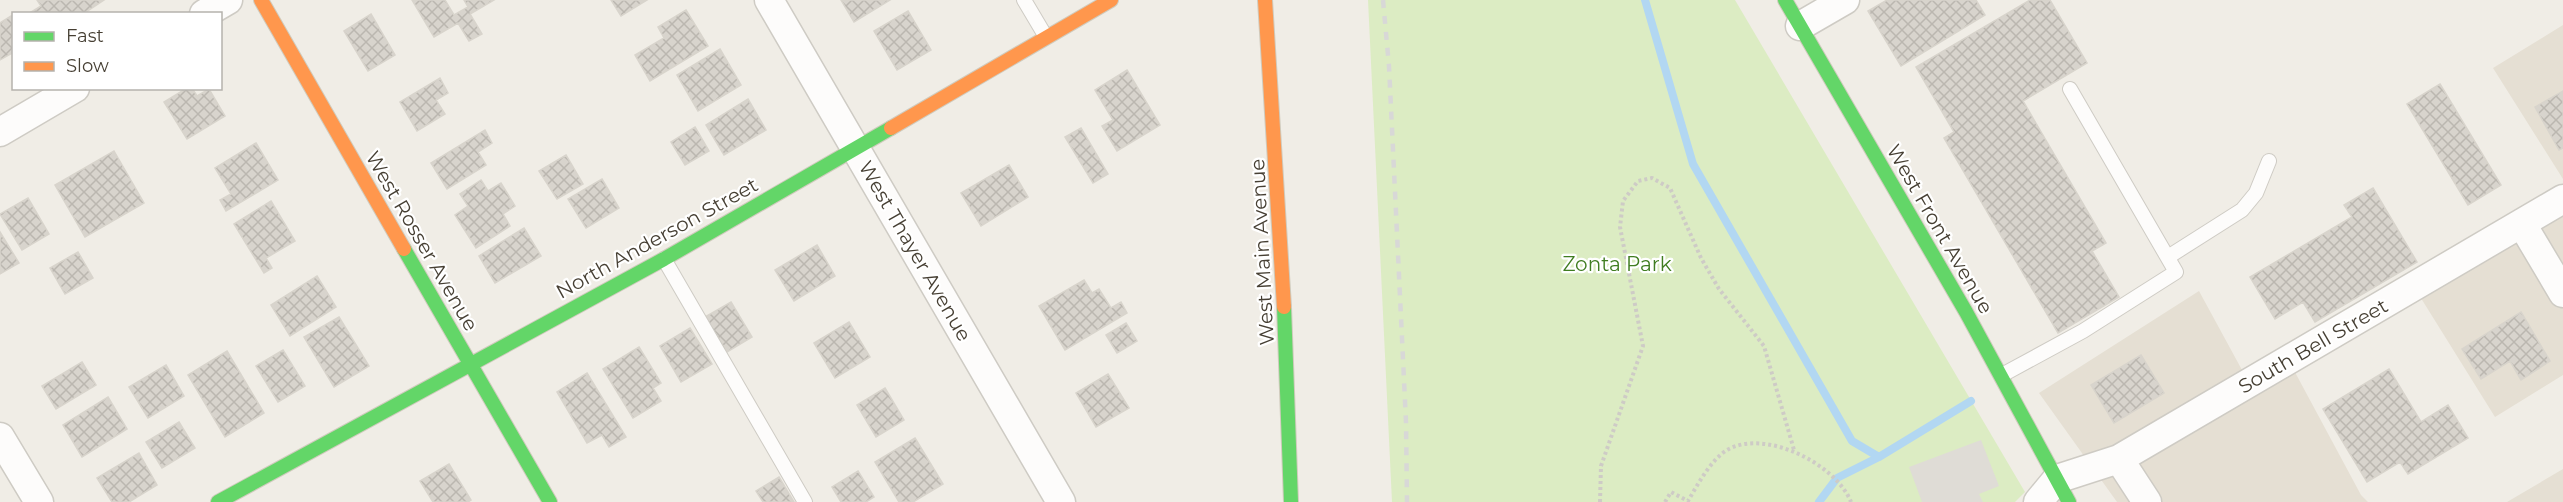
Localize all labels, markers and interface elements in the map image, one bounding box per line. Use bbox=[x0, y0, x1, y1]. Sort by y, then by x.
legend bbox=[12, 12, 222, 90]
text: Fast bbox=[66, 25, 104, 47]
text: Slow bbox=[66, 55, 109, 77]
street label: West Front Avenue bbox=[1882, 140, 1998, 318]
street label: West Rosser Avenue bbox=[361, 147, 483, 335]
street label: West Thayer Avenue bbox=[854, 157, 976, 345]
street label: West Main Avenue bbox=[1245, 158, 1279, 346]
street label: North Anderson Street bbox=[552, 172, 762, 304]
park label: Zonta Park bbox=[1562, 252, 1672, 276]
street label: South Bell Street bbox=[2234, 293, 2392, 399]

